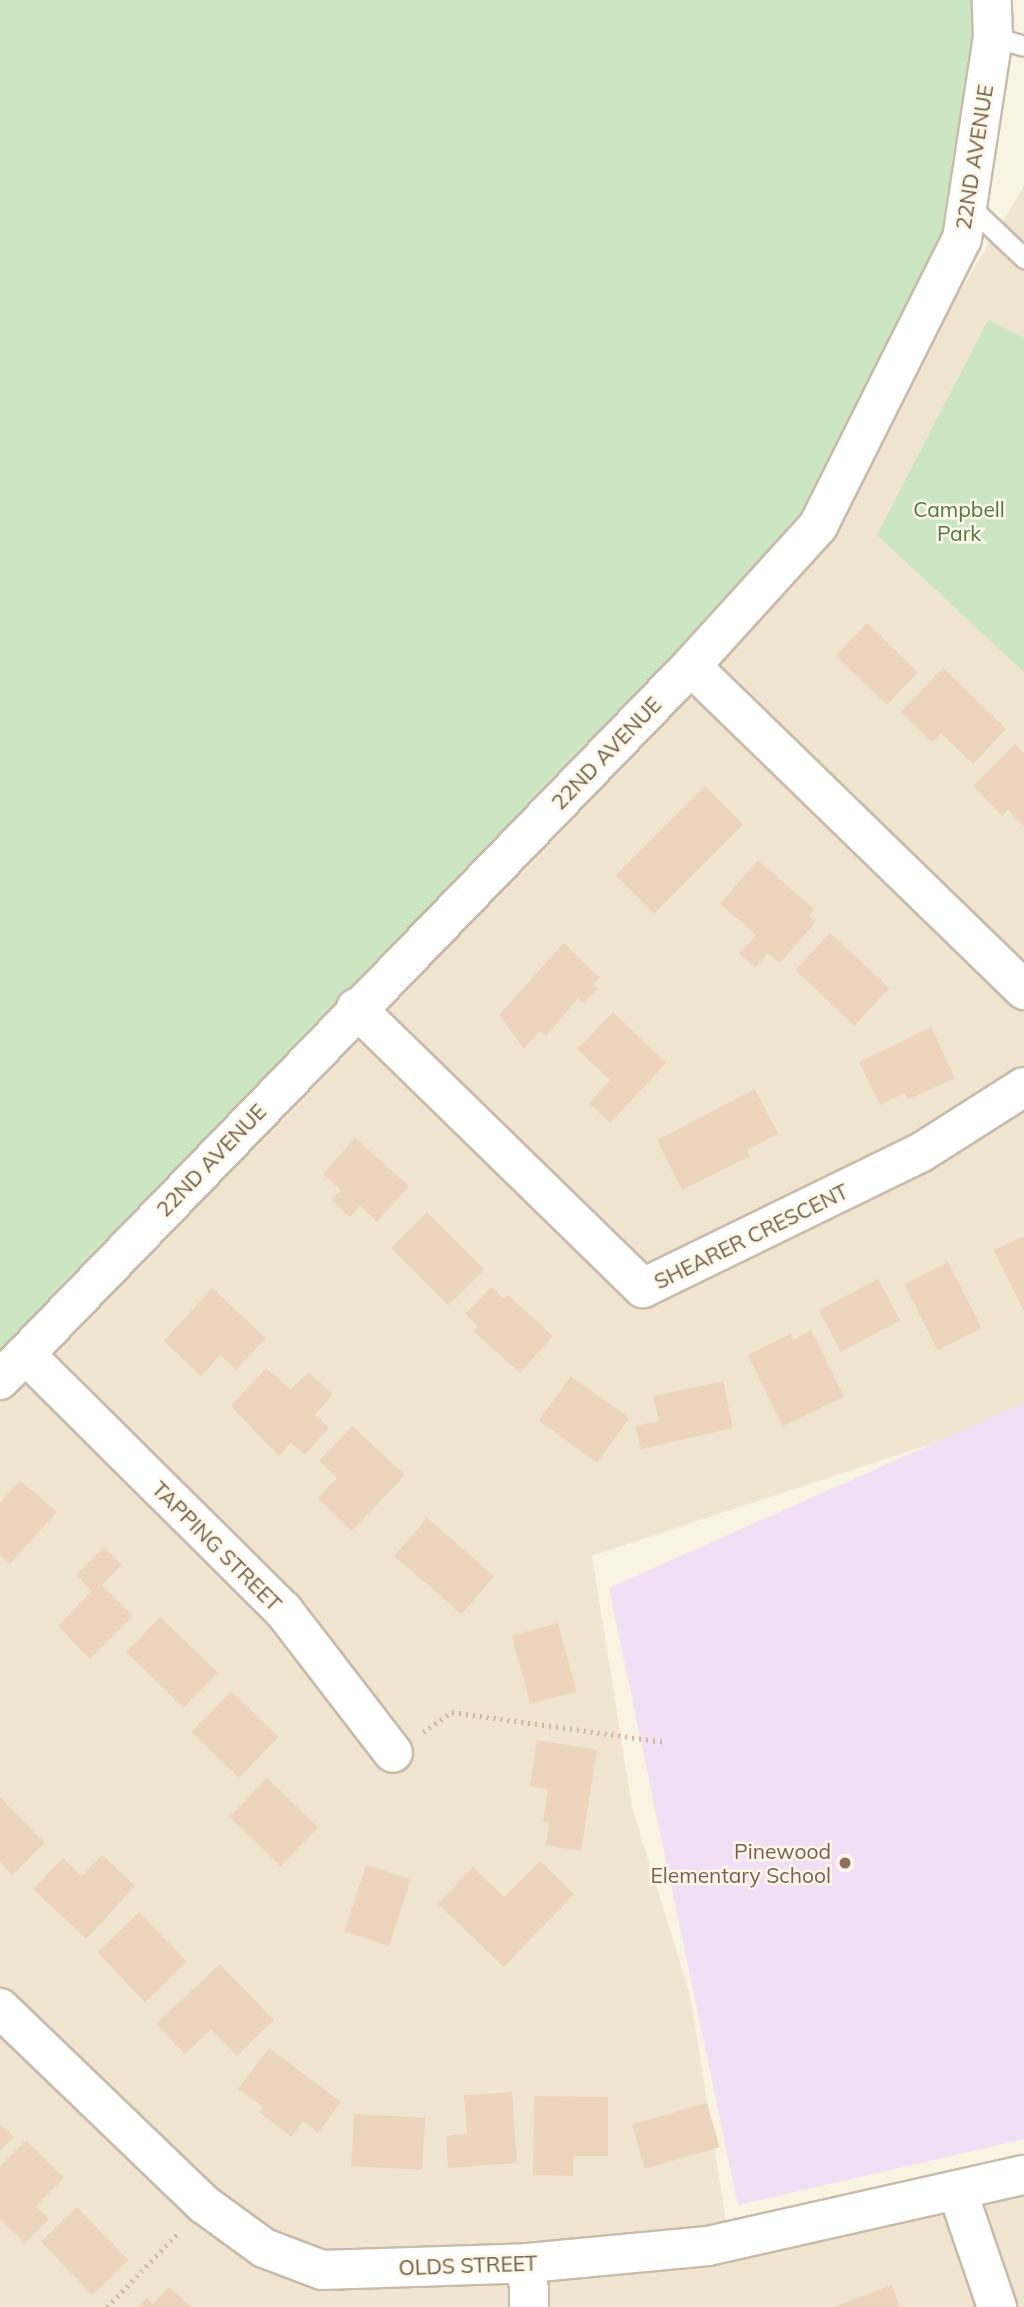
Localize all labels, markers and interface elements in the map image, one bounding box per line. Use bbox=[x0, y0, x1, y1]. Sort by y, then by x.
street label: 22ND AVENUE bbox=[950, 83, 998, 231]
park label: Campbell Park bbox=[913, 496, 1005, 546]
street label: 22ND AVENUE bbox=[546, 691, 666, 815]
street label: 22ND AVENUE bbox=[151, 1098, 271, 1222]
street label: SHEARER CRESCENT bbox=[650, 1178, 852, 1294]
street label: TAPPING STREET bbox=[147, 1476, 287, 1616]
place label: Pinewood Elementary School bbox=[650, 1838, 831, 1888]
marker: Pinewood Elementary School bbox=[837, 1855, 853, 1871]
street label: OLDS STREET bbox=[398, 2250, 538, 2280]

